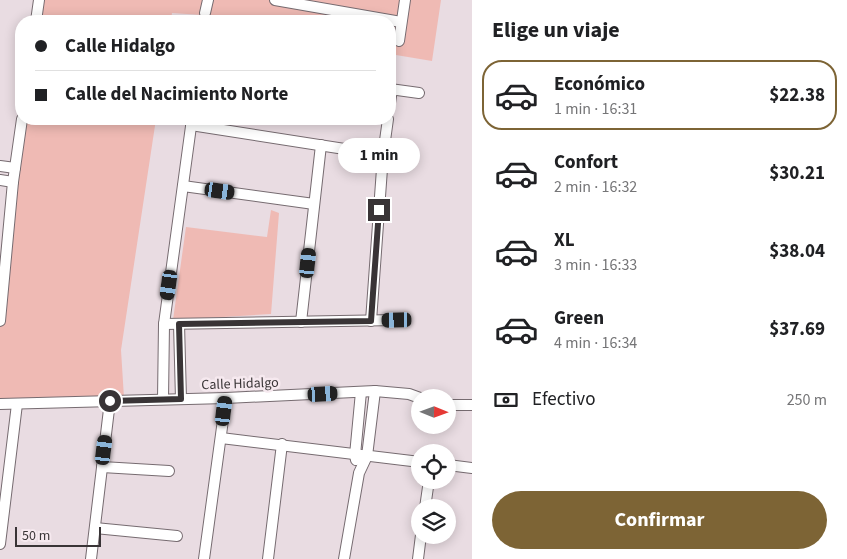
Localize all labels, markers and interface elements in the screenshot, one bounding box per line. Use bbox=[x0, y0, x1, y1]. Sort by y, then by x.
text: Elige un viaje bbox=[492, 14, 620, 46]
text: Calle Hidalgo bbox=[65, 33, 175, 60]
text: Económico bbox=[554, 71, 645, 98]
icon: car bbox=[494, 73, 539, 118]
text: Calle del Nacimiento Norte bbox=[65, 81, 288, 108]
text: $22.38 bbox=[769, 82, 825, 109]
text: 1 min · 16:31 bbox=[554, 98, 637, 120]
callout: 1 min bbox=[338, 138, 420, 172]
text: 1 min bbox=[360, 144, 398, 166]
text: Confort bbox=[554, 149, 618, 176]
icon: car bbox=[494, 151, 539, 196]
text: $30.21 bbox=[769, 160, 825, 187]
text: 2 min · 16:32 bbox=[554, 176, 637, 198]
car bbox=[204, 181, 235, 201]
route end bbox=[368, 199, 390, 221]
text: XL bbox=[554, 227, 575, 254]
icon: car bbox=[494, 229, 539, 274]
text: $38.04 bbox=[769, 238, 825, 265]
car bbox=[298, 247, 317, 279]
text: 3 min · 16:33 bbox=[554, 254, 637, 276]
car bbox=[159, 269, 178, 301]
text: Green bbox=[554, 305, 604, 332]
icon: car bbox=[494, 307, 539, 352]
car bbox=[381, 312, 412, 328]
text: $37.69 bbox=[769, 316, 825, 343]
text: 4 min · 16:34 bbox=[554, 332, 637, 354]
street label: Calle Hidalgo bbox=[201, 373, 279, 395]
car bbox=[307, 386, 338, 402]
icon: cash bbox=[492, 386, 520, 414]
text: Efectivo bbox=[532, 386, 595, 413]
north arrow bbox=[411, 389, 456, 434]
map controls bbox=[411, 389, 456, 544]
text: 250 m bbox=[787, 389, 827, 411]
route start bbox=[99, 390, 121, 412]
car bbox=[214, 395, 233, 427]
car bbox=[94, 434, 113, 466]
button: locate bbox=[411, 444, 456, 489]
button: Confirmar bbox=[492, 491, 827, 549]
button: layers bbox=[411, 499, 456, 544]
scale bar bbox=[15, 524, 101, 547]
text: 50 m bbox=[22, 526, 50, 546]

